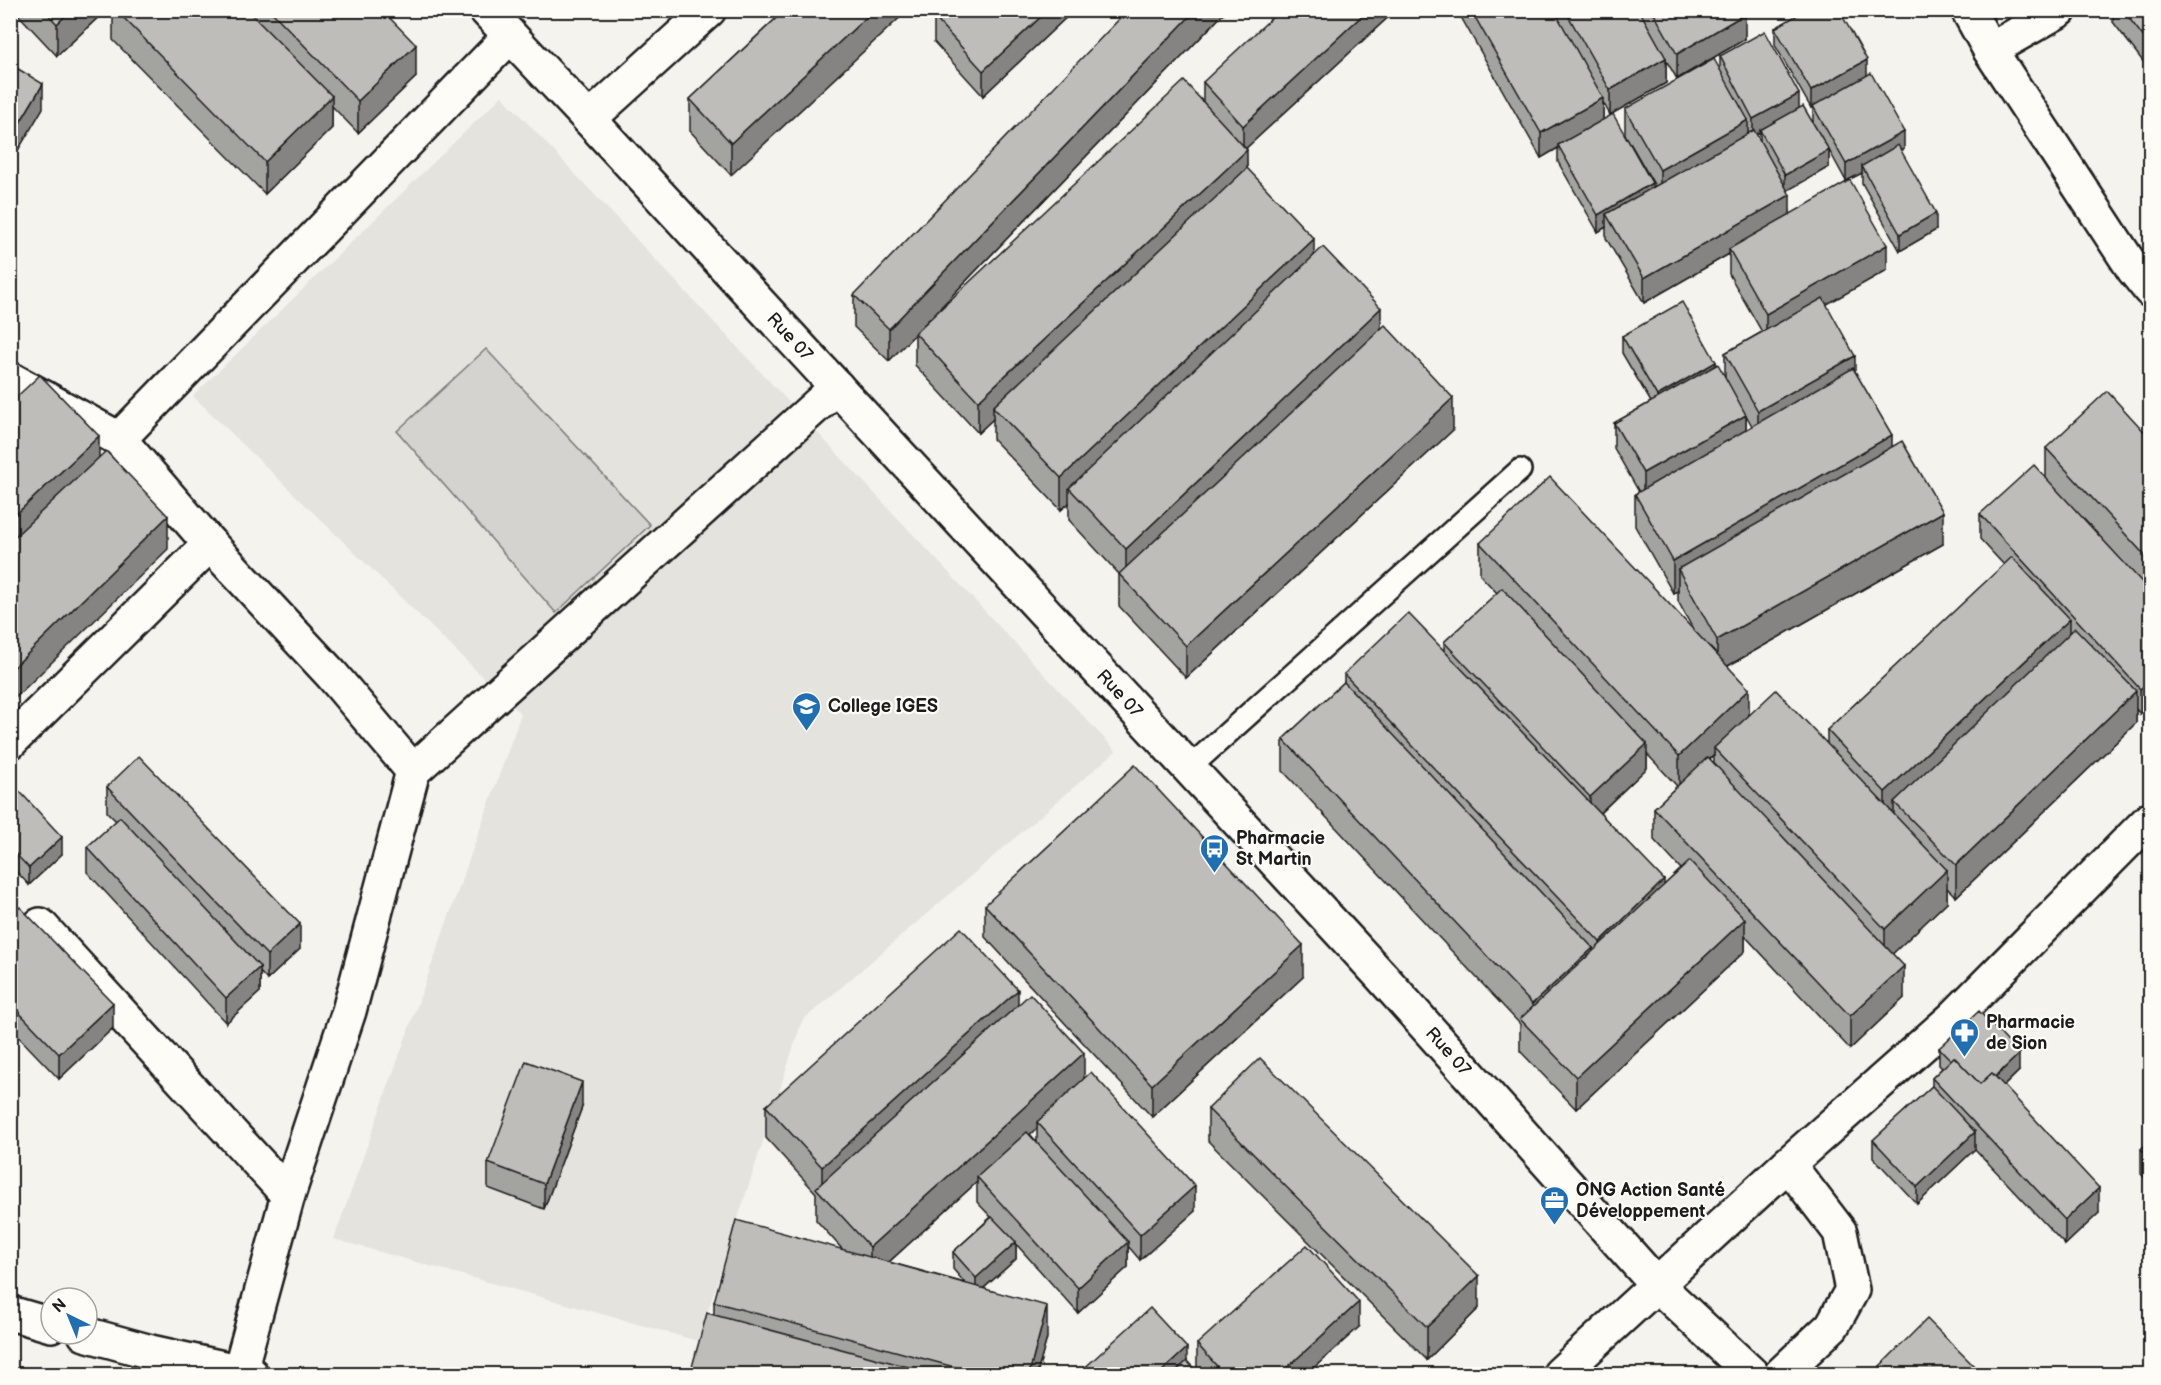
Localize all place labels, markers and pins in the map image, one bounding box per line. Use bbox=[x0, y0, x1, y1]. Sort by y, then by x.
school or university icon: College IGES bbox=[791, 690, 823, 732]
place label: College IGES bbox=[828, 696, 938, 717]
place label: Pharmacie St Martin bbox=[1236, 828, 1325, 870]
bus stop icon: Pharmacie St Martin bbox=[1199, 832, 1231, 874]
place label: Pharmacie de Sion bbox=[1986, 1012, 2075, 1054]
pharmacy icon: Pharmacie de Sion bbox=[1949, 1016, 1981, 1058]
place label: ONG Action Santé Développement bbox=[1576, 1180, 1725, 1222]
office icon: ONG Action Santé Développement bbox=[1539, 1184, 1571, 1226]

